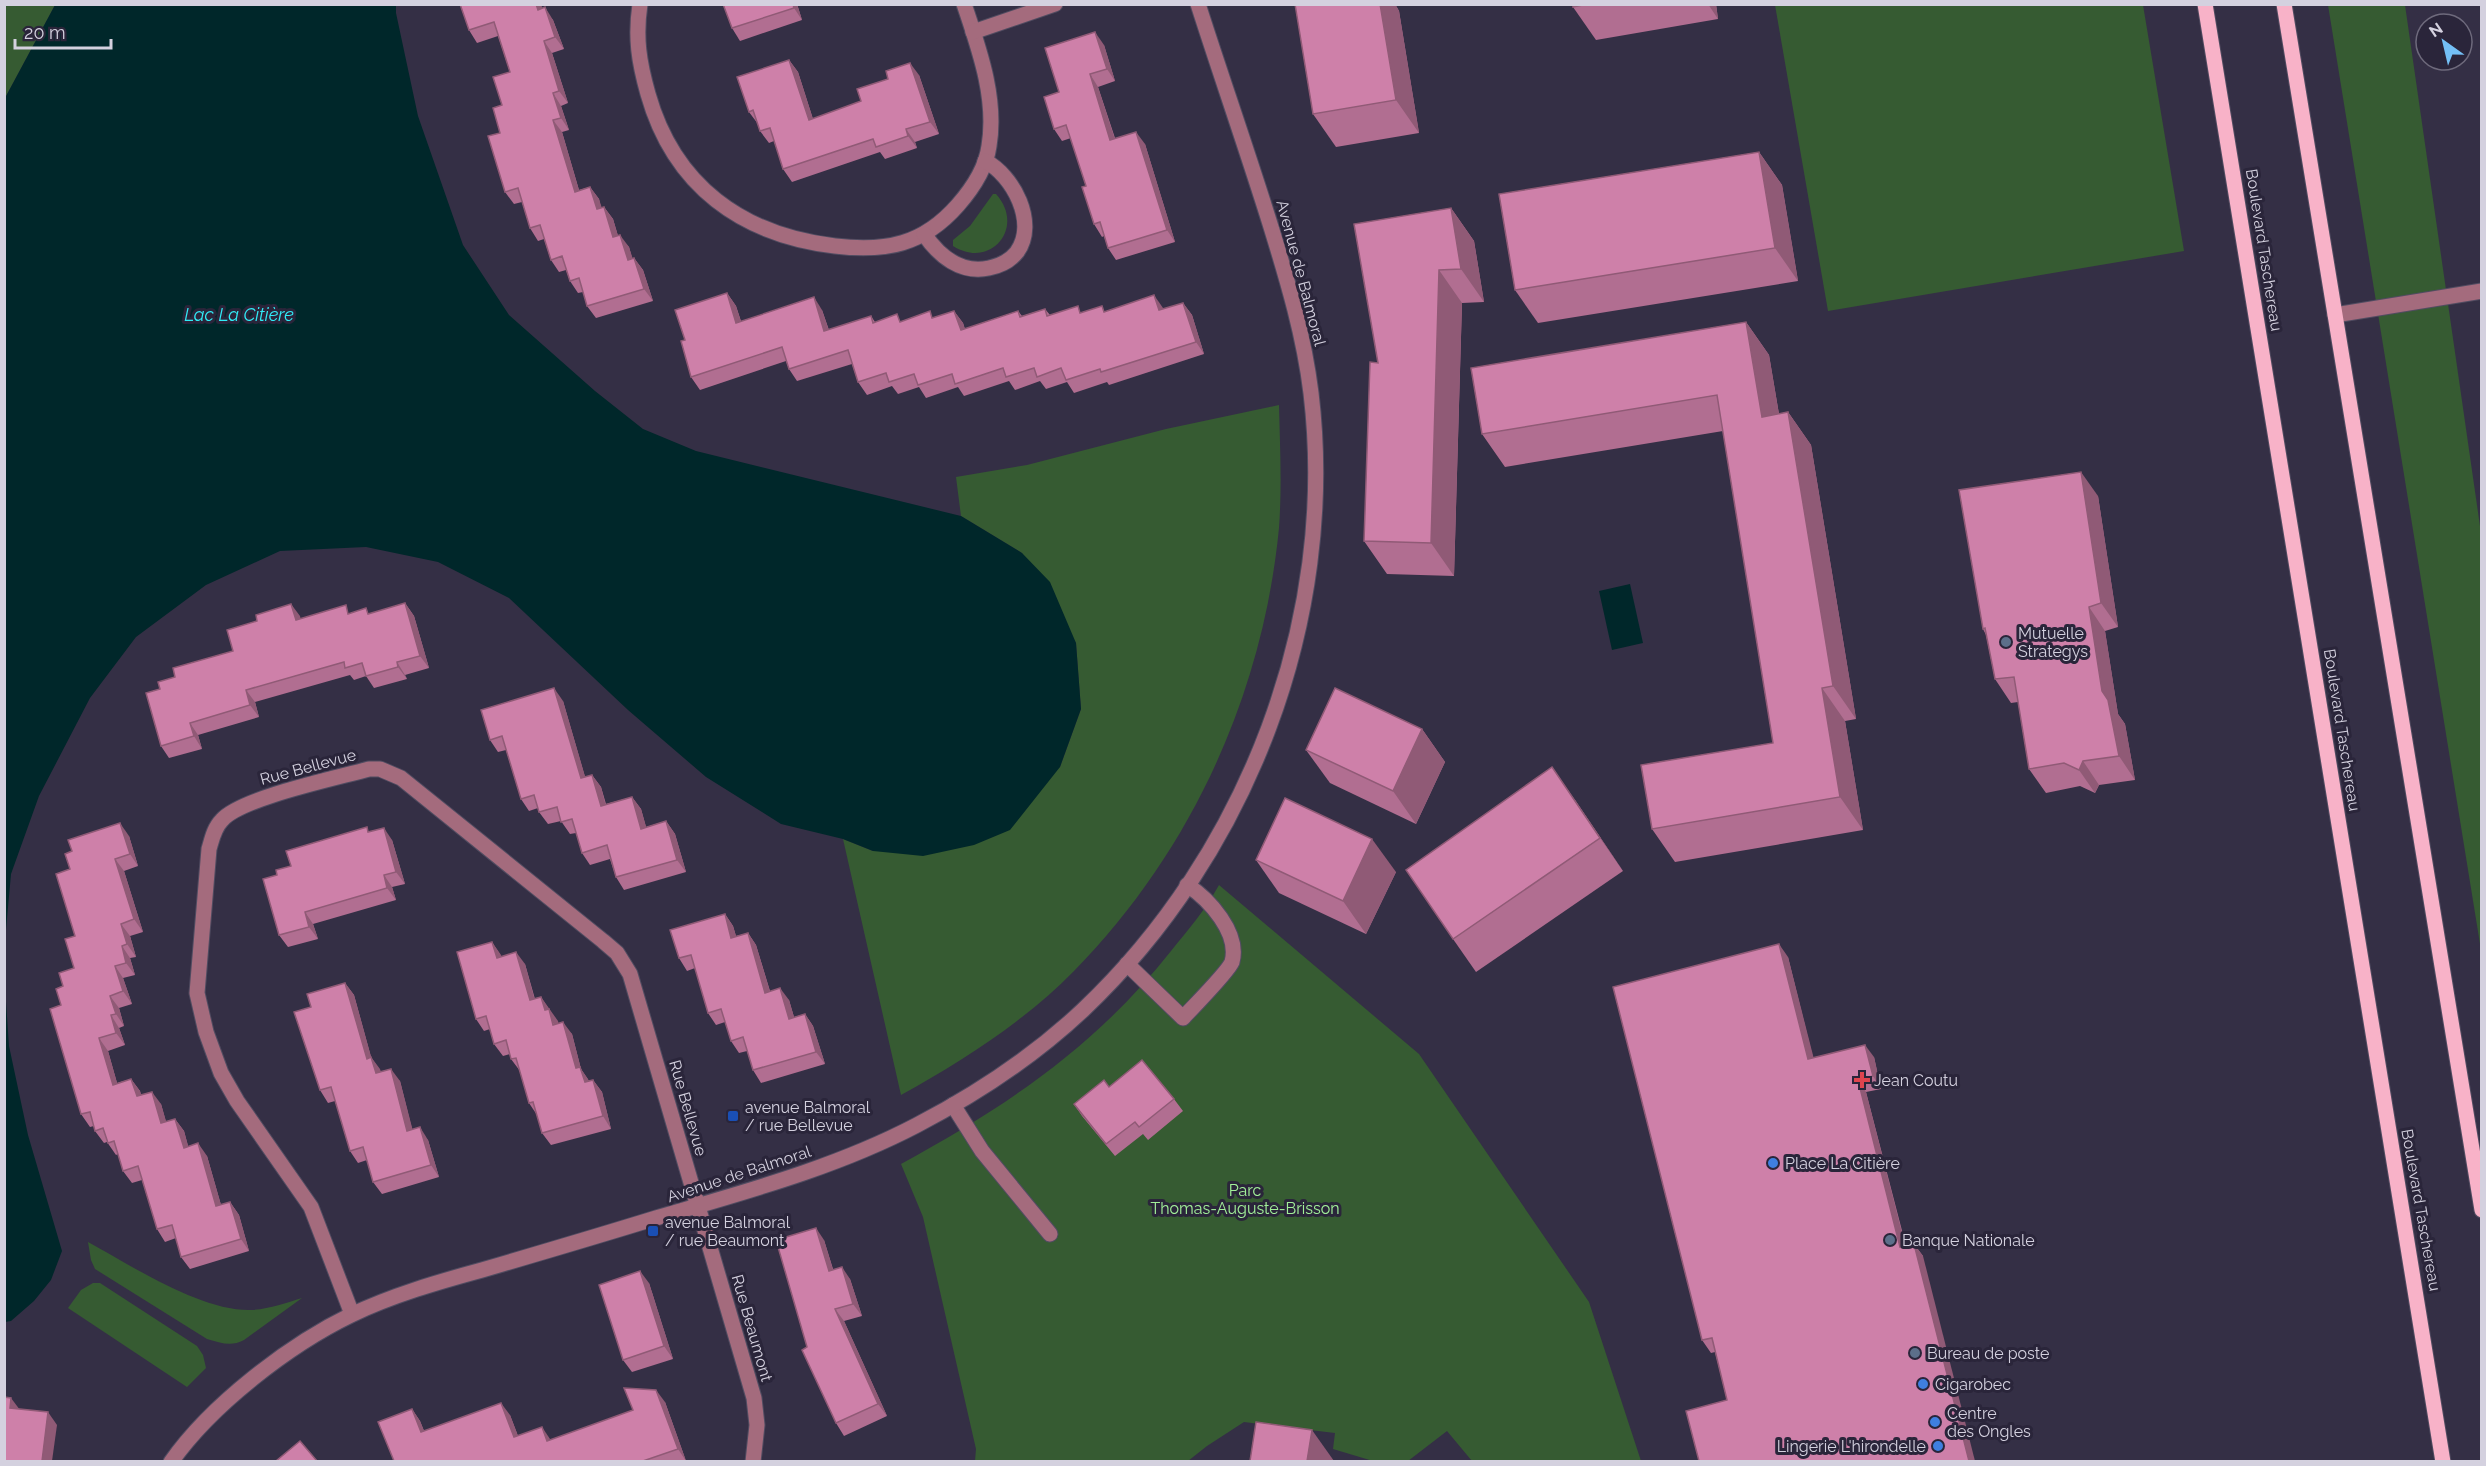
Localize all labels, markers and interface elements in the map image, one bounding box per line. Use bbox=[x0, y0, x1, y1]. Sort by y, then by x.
scale bar bbox=[15, 12, 111, 50]
north arrow bbox=[2414, 12, 2474, 72]
text: N bbox=[2426, 19, 2446, 41]
text: 20 m bbox=[24, 22, 66, 43]
street label: Boulevard Taschereau bbox=[2242, 167, 2286, 333]
street label: Avenue de Balmoral bbox=[1272, 198, 1330, 349]
water label: Lac La Citière bbox=[184, 304, 294, 325]
place label: Mutuelle Strategys bbox=[2018, 624, 2088, 661]
marker: Mutuelle Strategys bbox=[1999, 635, 2013, 649]
street label: Boulevard Taschereau bbox=[2320, 647, 2364, 813]
street label: Rue Bellevue bbox=[258, 745, 358, 789]
street label: Rue Bellevue bbox=[665, 1058, 711, 1158]
place label: Jean Coutu bbox=[1874, 1071, 1958, 1090]
marker: Jean Coutu bbox=[1855, 1073, 1869, 1087]
place label: avenue Balmoral / rue Bellevue bbox=[745, 1098, 871, 1135]
marker: avenue Balmoral / rue Bellevue bbox=[726, 1109, 740, 1123]
street label: Boulevard Taschereau bbox=[2397, 1127, 2445, 1293]
street label: Avenue de Balmoral bbox=[665, 1142, 814, 1206]
place label: Place La Citière bbox=[1785, 1154, 1900, 1173]
marker: Place La Citière bbox=[1766, 1156, 1780, 1170]
park label: Parc Thomas-Auguste-Brisson bbox=[1150, 1181, 1340, 1218]
place label: avenue Balmoral / rue Beaumont bbox=[665, 1213, 791, 1250]
marker: avenue Balmoral / rue Beaumont bbox=[646, 1224, 660, 1238]
place label: Banque Nationale bbox=[1902, 1231, 2035, 1250]
marker: Banque Nationale bbox=[1883, 1233, 1897, 1247]
street label: Rue Beaumont bbox=[728, 1272, 777, 1384]
place label: Bureau de poste bbox=[1927, 1344, 2049, 1363]
marker: Bureau de poste bbox=[1908, 1346, 1922, 1360]
place label: Cigarobec bbox=[1935, 1375, 2011, 1394]
marker: Cigarobec bbox=[1916, 1377, 1930, 1391]
place label: Centre des Ongles bbox=[1947, 1404, 2031, 1441]
marker: Centre des Ongles bbox=[1928, 1415, 1942, 1429]
place label: Lingerie L'hirondelle bbox=[1777, 1437, 1926, 1456]
marker: Lingerie L'hirondelle bbox=[1931, 1439, 1945, 1453]

